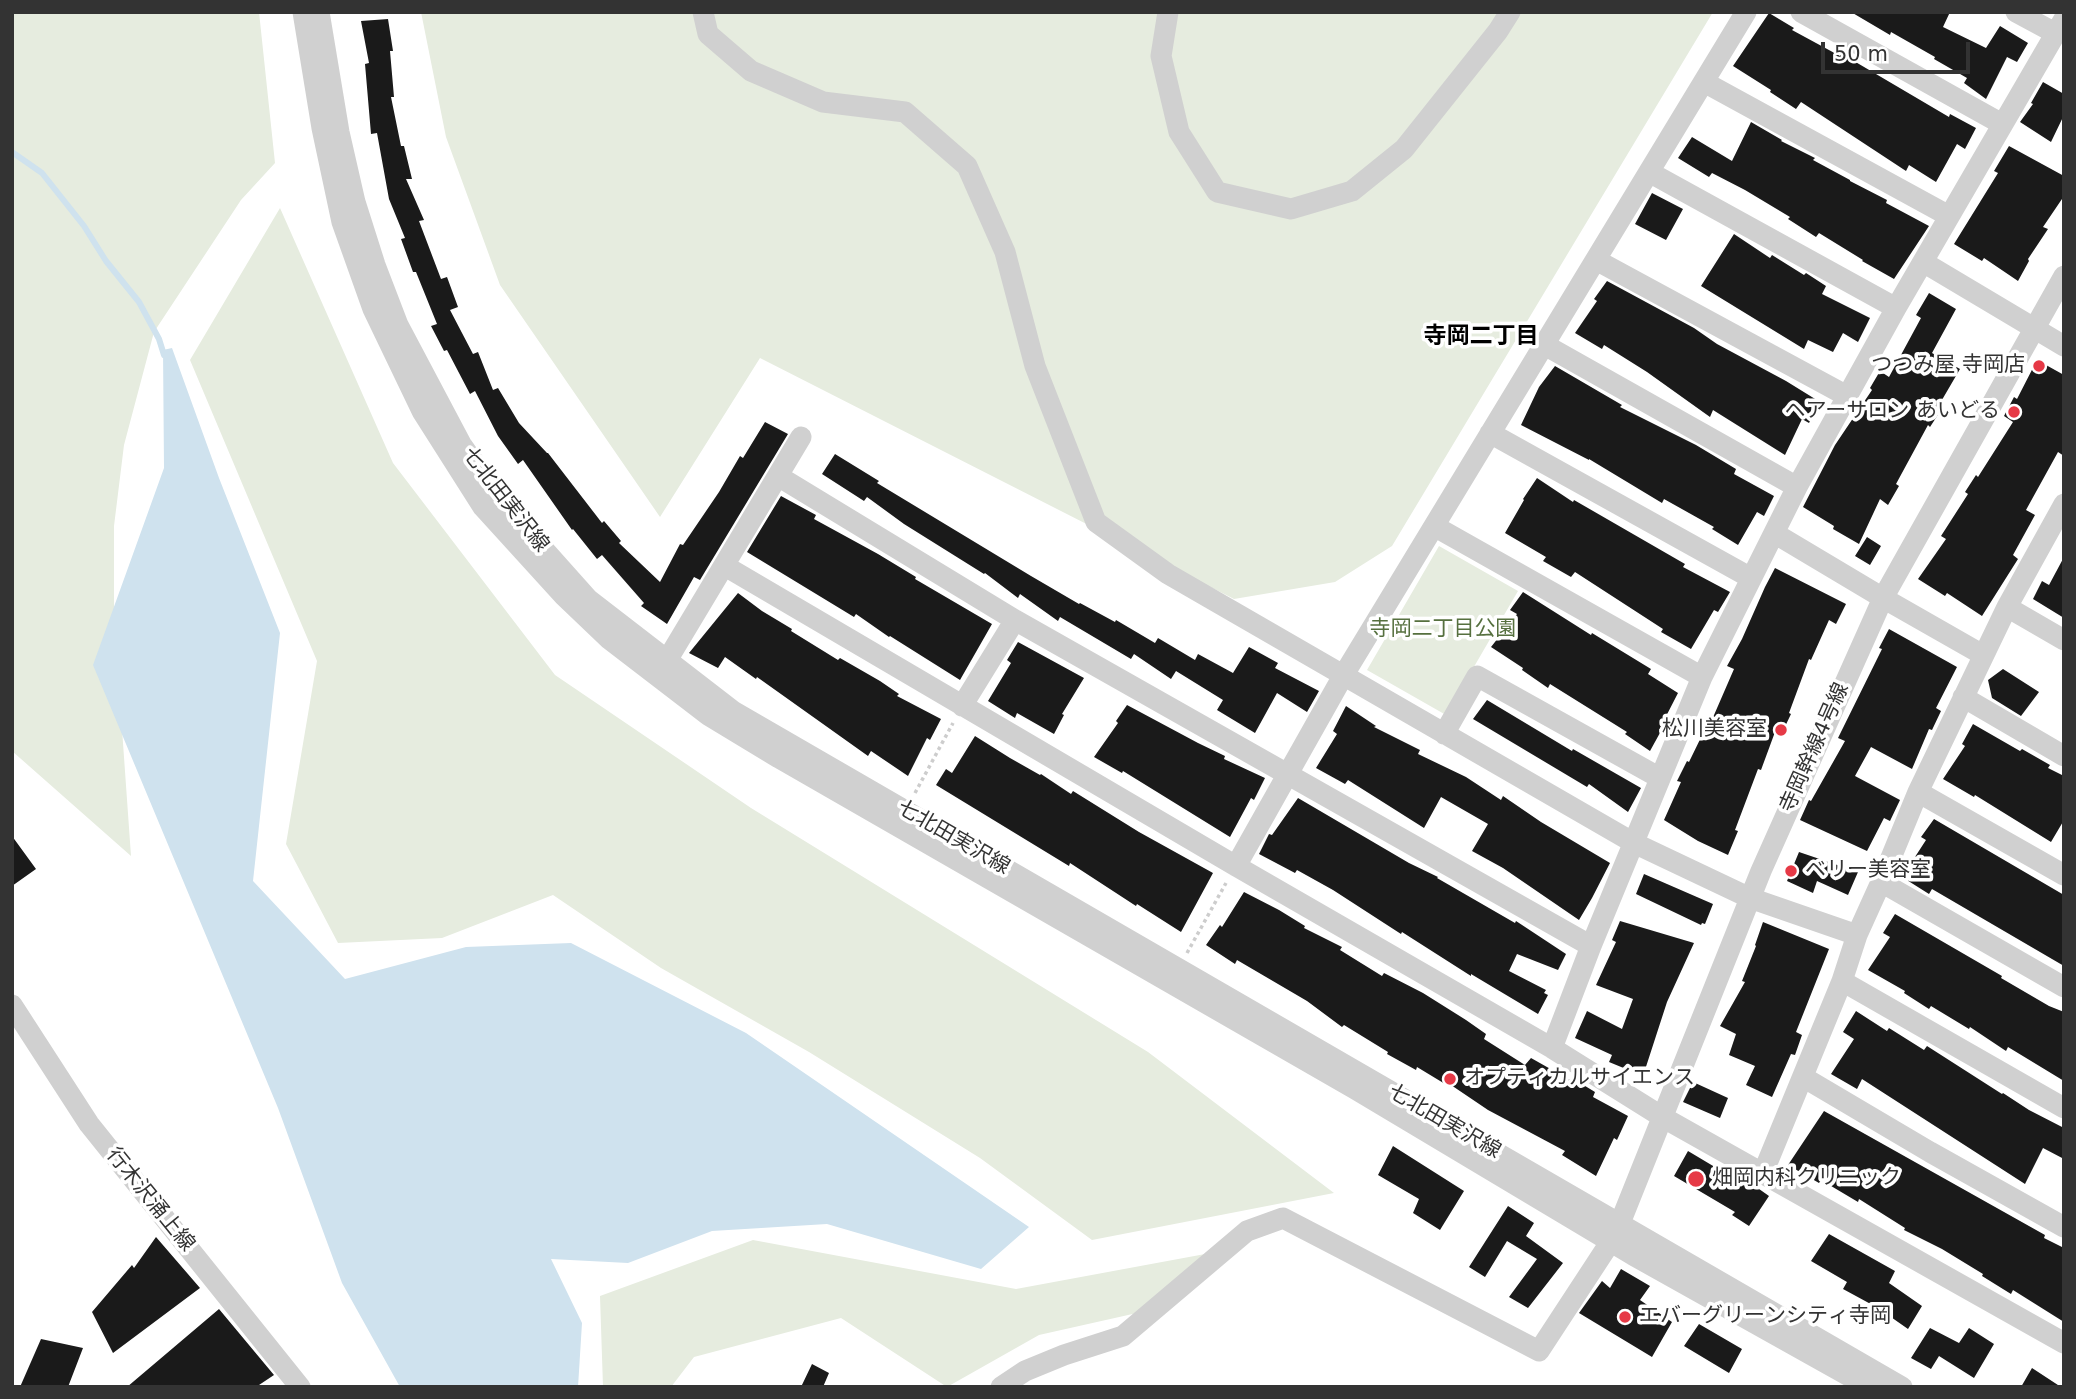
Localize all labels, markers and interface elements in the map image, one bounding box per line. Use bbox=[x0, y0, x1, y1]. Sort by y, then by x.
scale bar bbox=[1824, 28, 1973, 72]
text: 50 m bbox=[1834, 42, 1888, 66]
district label: 寺岡二丁目 bbox=[1424, 323, 1538, 351]
place label: つつみ屋 寺岡店 bbox=[1871, 353, 2025, 379]
marker: つつみ屋 寺岡店 bbox=[2031, 358, 2047, 374]
place label: ヘアーサロン あいどる bbox=[1785, 399, 2000, 425]
marker: ヘアーサロン あいどる bbox=[2006, 404, 2022, 420]
street label: 七北田実沢線 bbox=[456, 443, 554, 557]
park label: 寺岡二丁目公園 bbox=[1370, 617, 1516, 643]
street label: 寺岡幹線4号線 bbox=[1775, 679, 1855, 817]
place label: 松川美容室 bbox=[1662, 717, 1767, 743]
marker: 松川美容室 bbox=[1773, 722, 1789, 738]
street label: 七北田実沢線 bbox=[892, 796, 1014, 880]
place label: ベリー美容室 bbox=[1805, 858, 1931, 884]
marker: ベリー美容室 bbox=[1783, 863, 1799, 879]
place label: オプティカルサイエンス bbox=[1464, 1066, 1695, 1092]
marker: オプティカルサイエンス bbox=[1442, 1071, 1458, 1087]
street label: 七北田実沢線 bbox=[1383, 1080, 1505, 1164]
street label: 行木沢涌上線 bbox=[101, 1143, 199, 1257]
place label: 畑岡内科クリニック bbox=[1712, 1166, 1901, 1192]
marker: 畑岡内科クリニック bbox=[1686, 1169, 1706, 1189]
place label: エバーグリーンシティ寺岡 bbox=[1639, 1304, 1891, 1330]
marker: エバーグリーンシティ寺岡 bbox=[1617, 1309, 1633, 1325]

